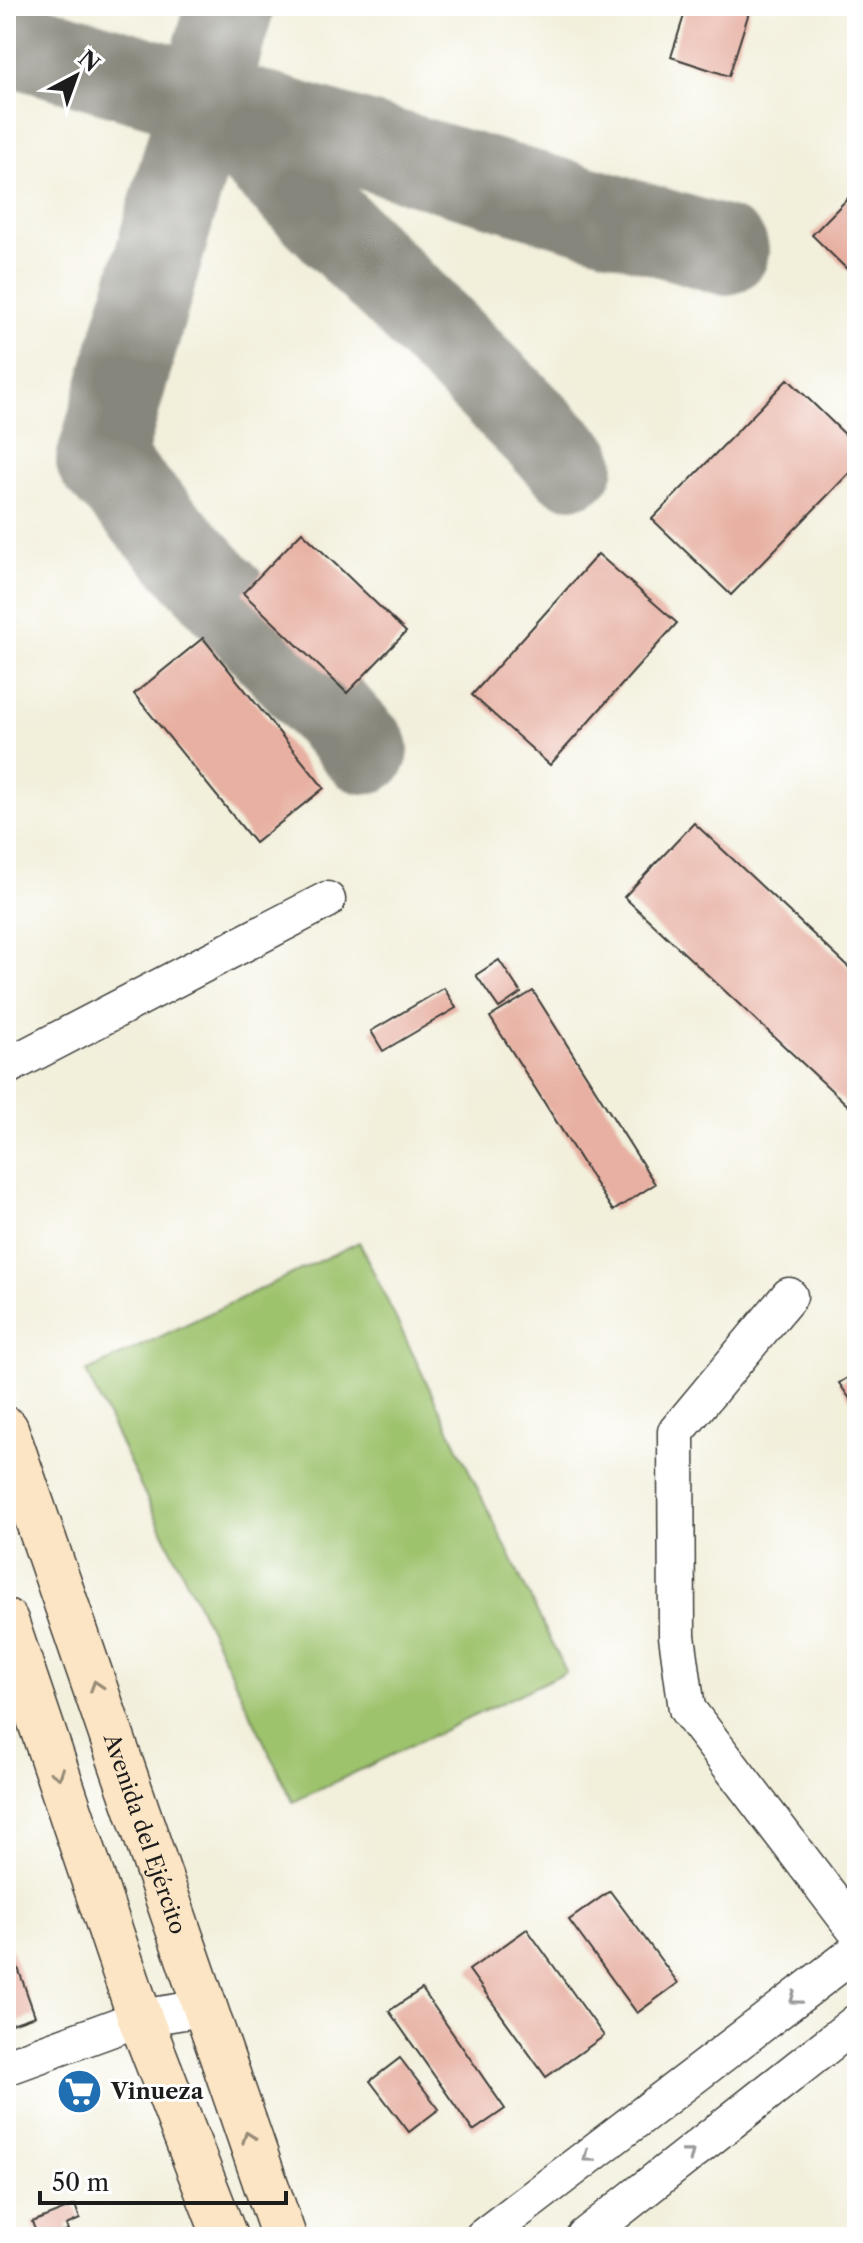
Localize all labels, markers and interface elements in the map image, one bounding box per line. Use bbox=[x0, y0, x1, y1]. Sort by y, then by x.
north arrow bbox=[36, 36, 116, 116]
text: N bbox=[73, 45, 105, 78]
one-way arrow bbox=[89, 1680, 105, 1694]
street label: Avenida del Ejército bbox=[98, 1729, 192, 1937]
one-way arrow bbox=[48, 1766, 64, 1780]
one-way arrow bbox=[789, 1989, 804, 2003]
supermarket icon: Vinueza bbox=[56, 2067, 104, 2115]
place label: Vinueza bbox=[110, 2078, 204, 2105]
one-way arrow bbox=[241, 2131, 258, 2145]
one-way arrow bbox=[583, 2147, 597, 2161]
one-way arrow bbox=[680, 2149, 694, 2164]
scale bar bbox=[40, 2155, 286, 2205]
text: 50 m bbox=[52, 2168, 109, 2197]

